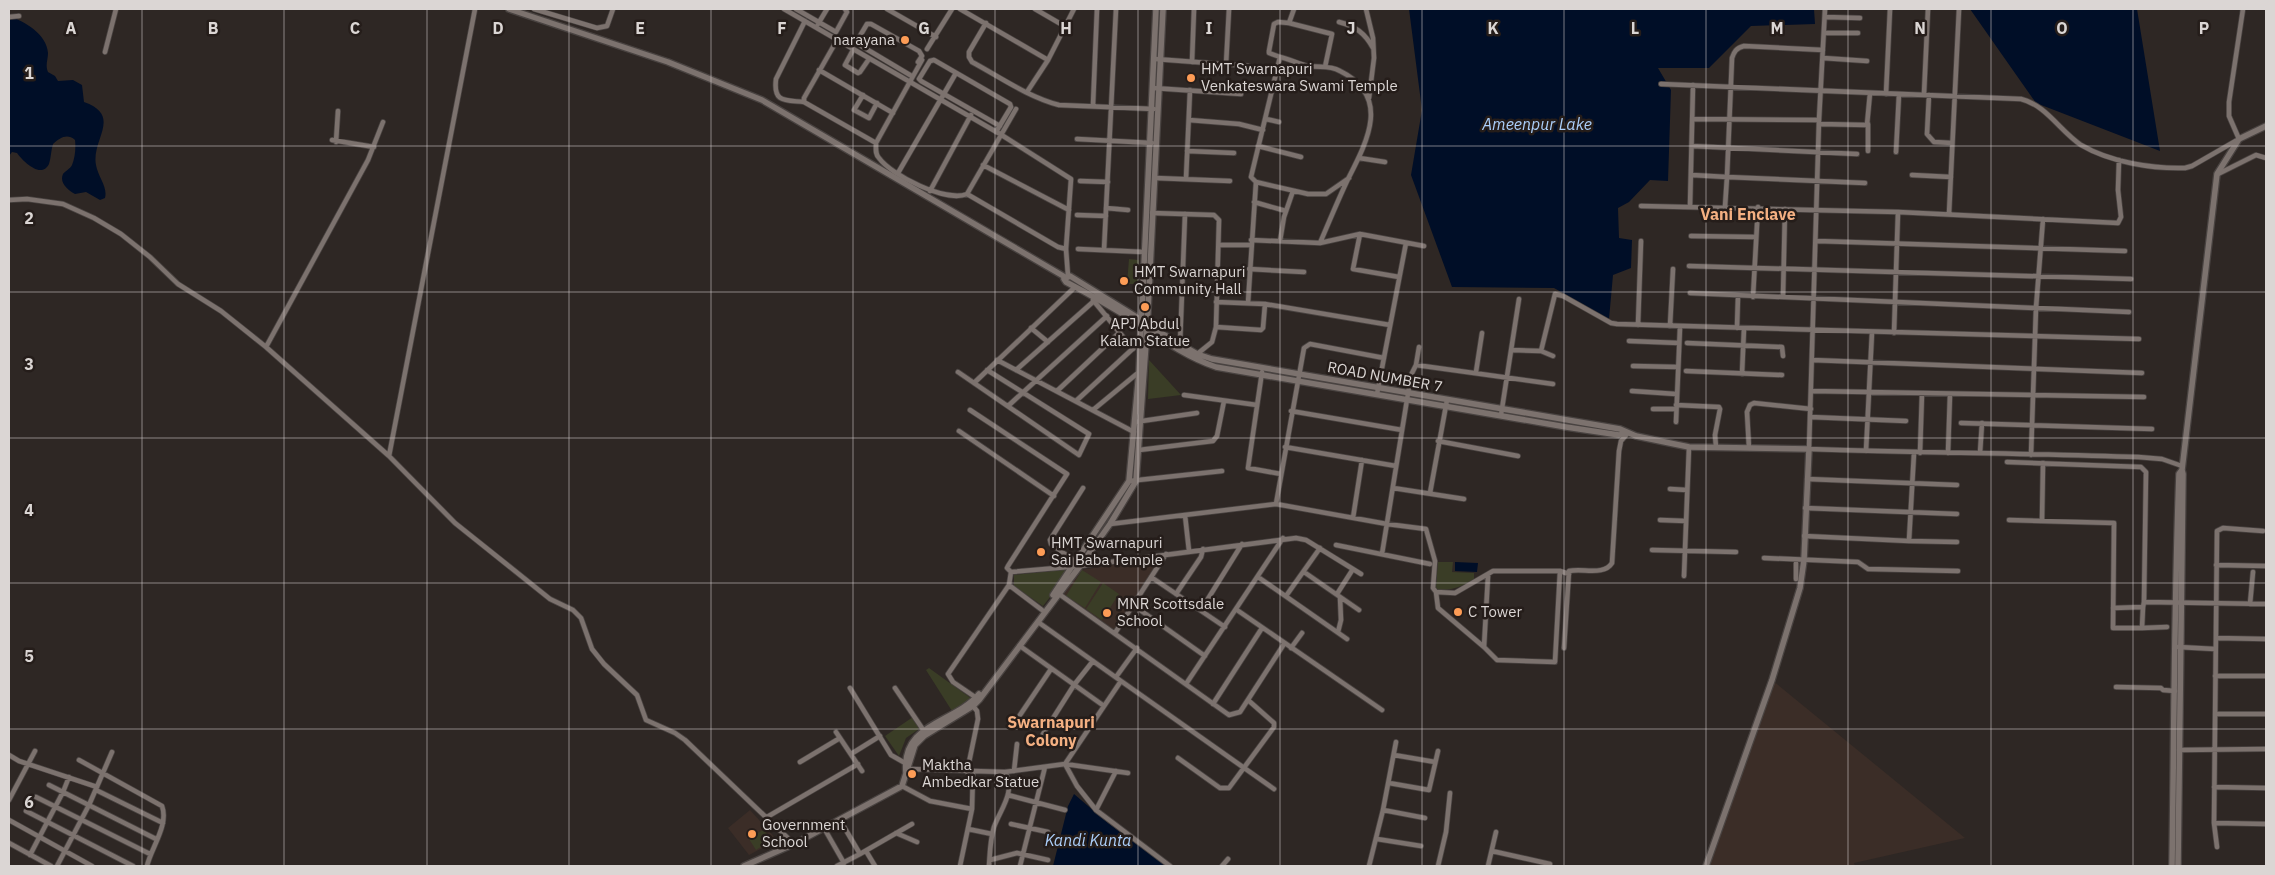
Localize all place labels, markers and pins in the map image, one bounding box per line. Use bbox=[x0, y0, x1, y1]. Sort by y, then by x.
place label: narayana bbox=[833, 30, 895, 49]
marker: narayana bbox=[899, 34, 911, 46]
place label: HMT Swarnapuri Venkateswara Swami Temple bbox=[1201, 59, 1398, 95]
marker: HMT Swarnapuri Venkateswara Swami Temple bbox=[1185, 72, 1197, 84]
place label: HMT Swarnapuri Community Hall bbox=[1134, 262, 1246, 298]
marker: HMT Swarnapuri Community Hall bbox=[1118, 275, 1130, 287]
marker: APJ Abdul Kalam Statue bbox=[1139, 301, 1151, 313]
place label: APJ Abdul Kalam Statue bbox=[1100, 314, 1190, 350]
place label: HMT Swarnapuri Sai Baba Temple bbox=[1051, 533, 1163, 569]
marker: HMT Swarnapuri Sai Baba Temple bbox=[1035, 546, 1047, 558]
place label: MNR Scottsdale School bbox=[1117, 594, 1224, 630]
place label: C Tower bbox=[1468, 602, 1522, 621]
marker: C Tower bbox=[1452, 606, 1464, 618]
marker: MNR Scottsdale School bbox=[1101, 607, 1113, 619]
place label: Maktha Ambedkar Statue bbox=[922, 755, 1039, 791]
marker: Maktha Ambedkar Statue bbox=[906, 768, 918, 780]
place label: Government School bbox=[762, 815, 845, 851]
marker: Government School bbox=[746, 828, 758, 840]

